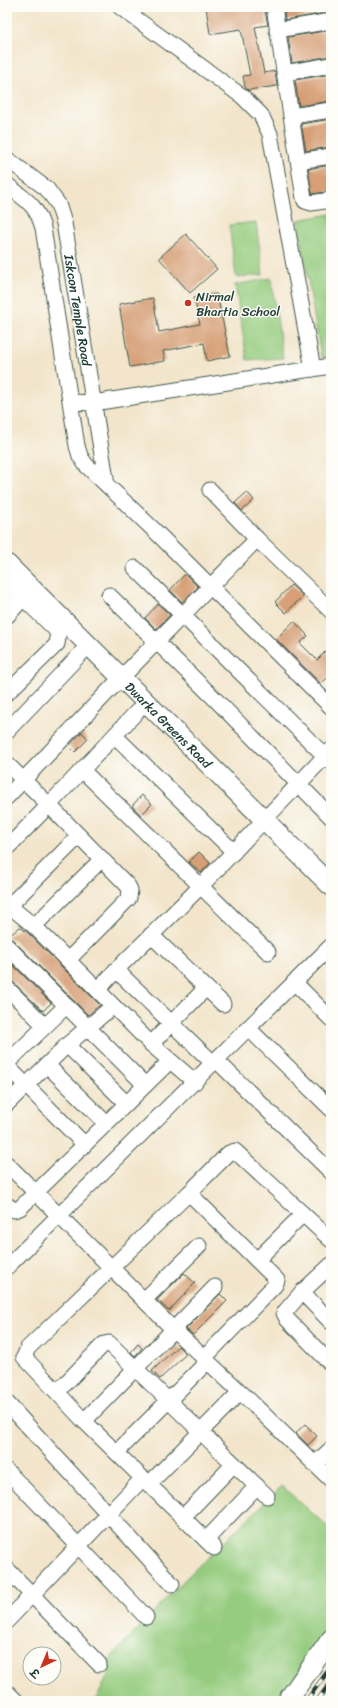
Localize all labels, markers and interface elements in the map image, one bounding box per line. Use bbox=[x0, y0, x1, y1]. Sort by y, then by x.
street label: Iskcon Temple Road bbox=[57, 252, 98, 369]
place label: Nirmal Bhartia School bbox=[196, 285, 280, 323]
marker: Nirmal Bhartia School bbox=[183, 298, 193, 308]
street label: Dwarka Greens Road bbox=[119, 676, 218, 775]
north arrow bbox=[22, 1646, 62, 1686]
text: उ bbox=[25, 1662, 45, 1683]

